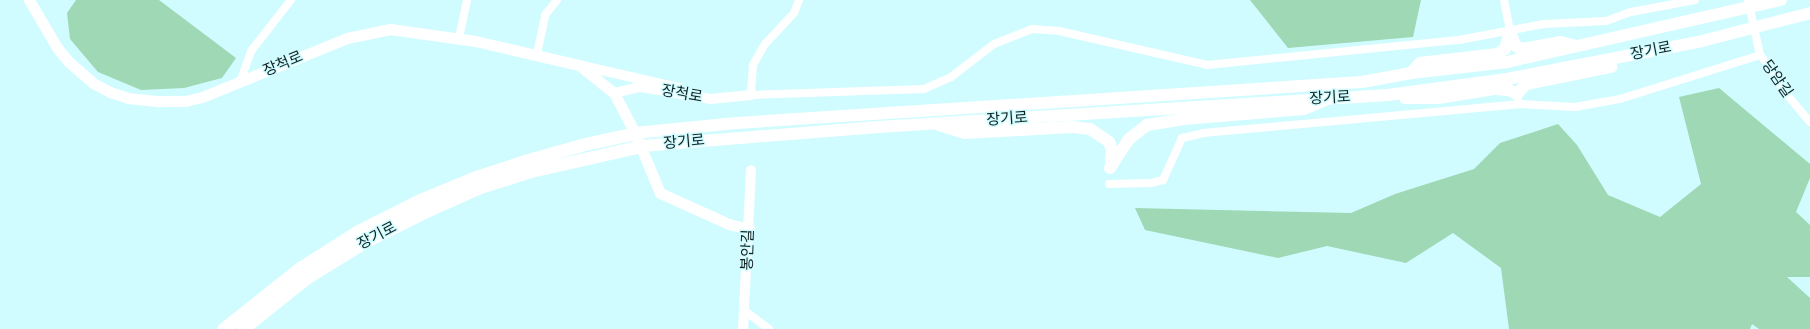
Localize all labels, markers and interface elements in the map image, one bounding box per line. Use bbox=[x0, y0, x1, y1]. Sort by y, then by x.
street label: 장기로 bbox=[1629, 38, 1673, 64]
street label: 장척로 bbox=[260, 48, 306, 80]
street label: 당암길 bbox=[1758, 57, 1796, 101]
street label: 장척로 bbox=[660, 82, 704, 106]
street label: 장기로 bbox=[1309, 88, 1351, 108]
street label: 장기로 bbox=[986, 109, 1028, 129]
street label: 장기로 bbox=[663, 131, 705, 153]
street label: 장기로 bbox=[354, 218, 400, 254]
street label: 봉안길 bbox=[738, 229, 758, 271]

